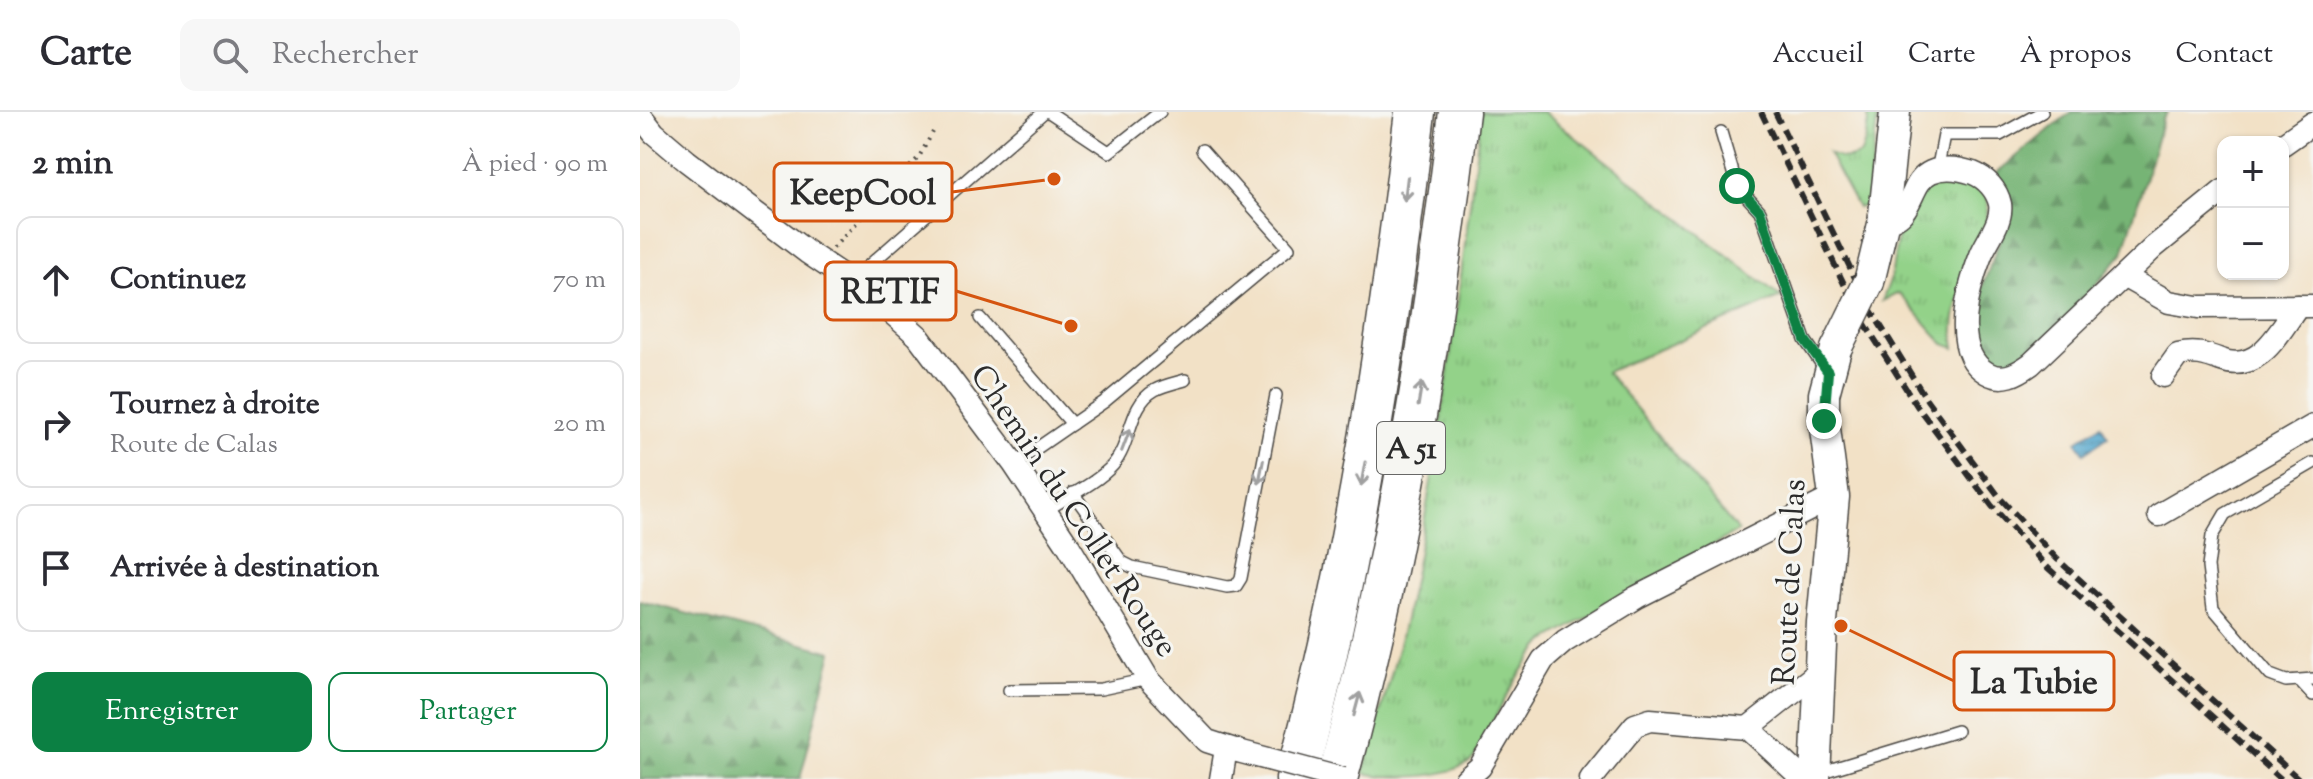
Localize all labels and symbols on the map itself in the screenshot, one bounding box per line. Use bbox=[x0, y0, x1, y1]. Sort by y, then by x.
callout: KeepCool bbox=[774, 163, 952, 221]
route start bbox=[1719, 168, 1755, 204]
text: KeepCool bbox=[790, 171, 937, 220]
one-way arrow bbox=[1398, 176, 1413, 202]
callout: RETIF bbox=[825, 262, 956, 320]
text: RETIF bbox=[841, 270, 940, 319]
street label: Chemin du Collet Rouge bbox=[957, 356, 1188, 667]
one-way arrow bbox=[1413, 382, 1428, 407]
route end bbox=[1806, 403, 1842, 439]
road number: A 51 bbox=[1377, 422, 1445, 474]
one-way arrow bbox=[1120, 428, 1134, 453]
one-way arrow bbox=[1253, 459, 1268, 484]
one-way arrow bbox=[1355, 461, 1370, 486]
street label: Route de Calas bbox=[1763, 478, 1819, 686]
callout: La Tubie bbox=[1954, 652, 2114, 710]
text: La Tubie bbox=[1970, 660, 2098, 709]
one-way arrow bbox=[1350, 691, 1365, 717]

